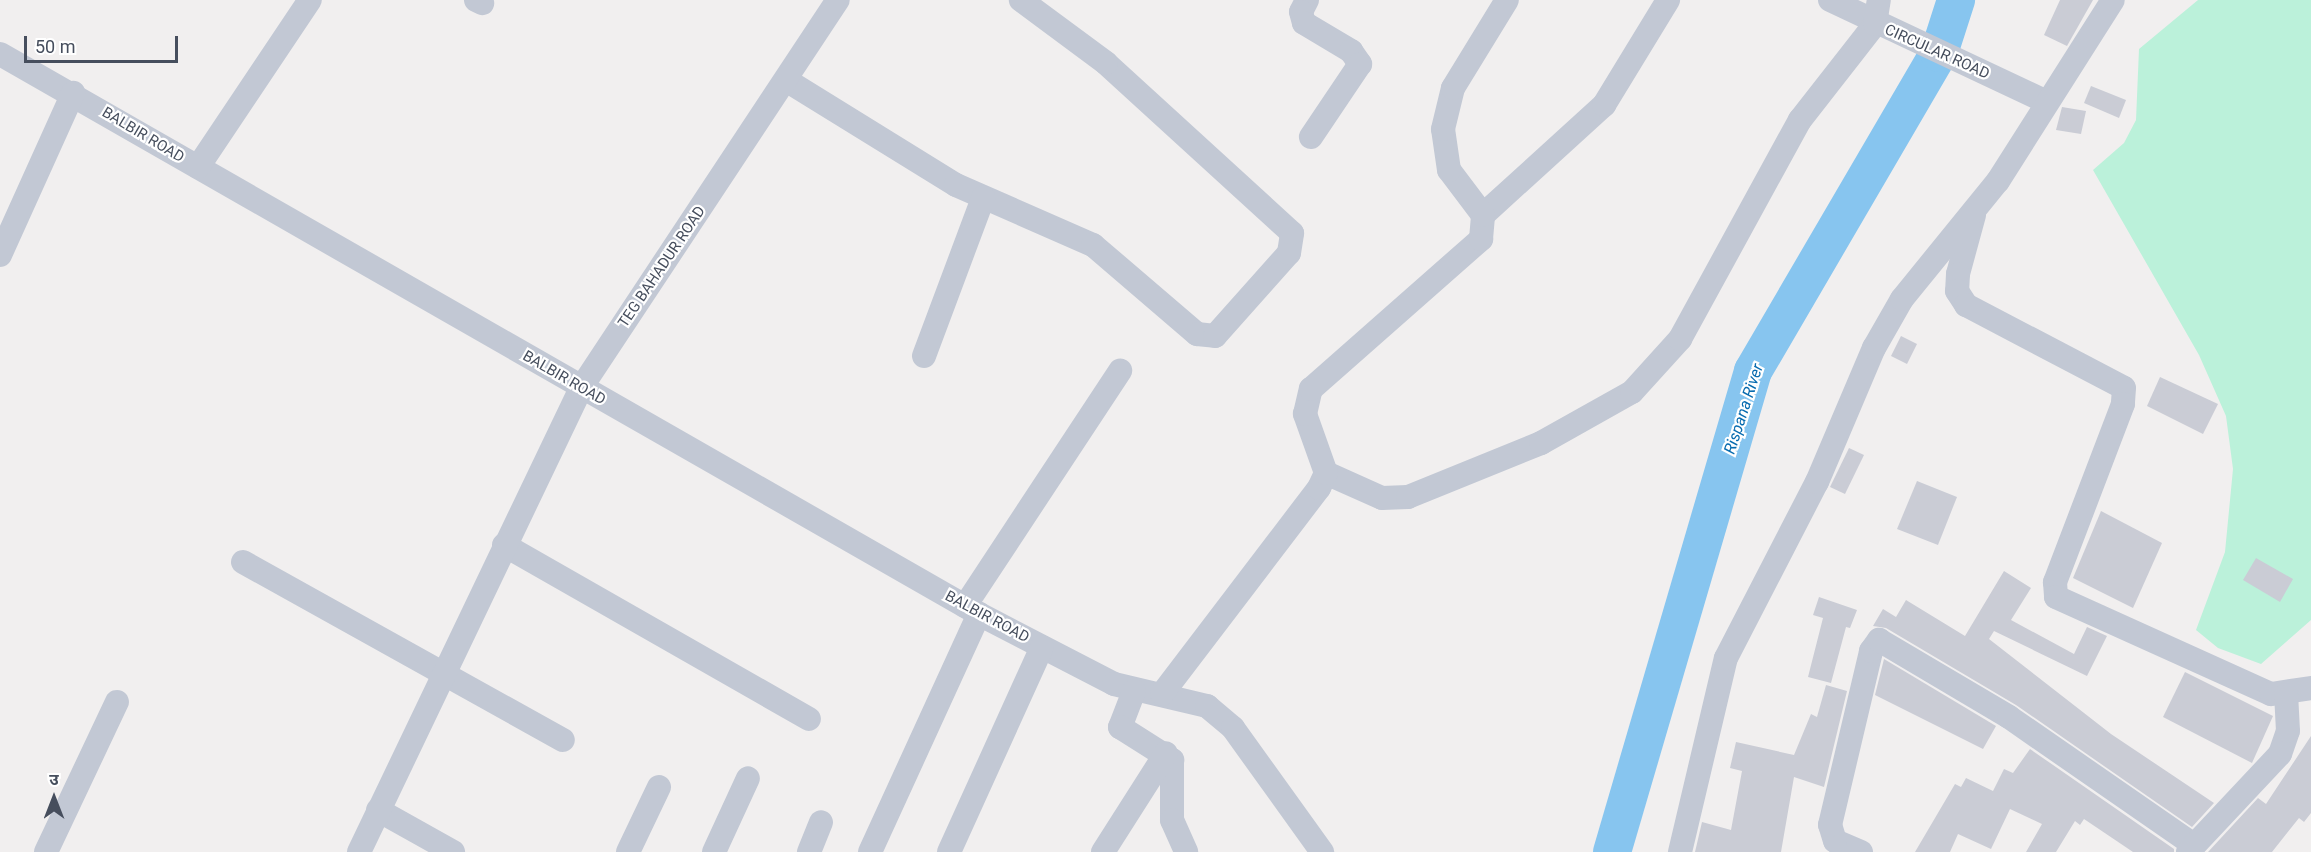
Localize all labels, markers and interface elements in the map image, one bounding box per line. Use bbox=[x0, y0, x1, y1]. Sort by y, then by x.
street label: CIRCULAR ROAD bbox=[1882, 21, 1992, 83]
scale bar bbox=[27, 24, 182, 62]
text: 50 m bbox=[35, 36, 75, 57]
street label: BALBIR ROAD bbox=[99, 103, 187, 167]
street label: TEG BAHADUR ROAD bbox=[615, 203, 709, 331]
street label: BALBIR ROAD bbox=[519, 347, 609, 409]
water label: Rispana River bbox=[1720, 361, 1768, 457]
street label: BALBIR ROAD bbox=[942, 587, 1032, 647]
north arrow bbox=[24, 768, 84, 828]
text: उ bbox=[49, 770, 59, 789]

